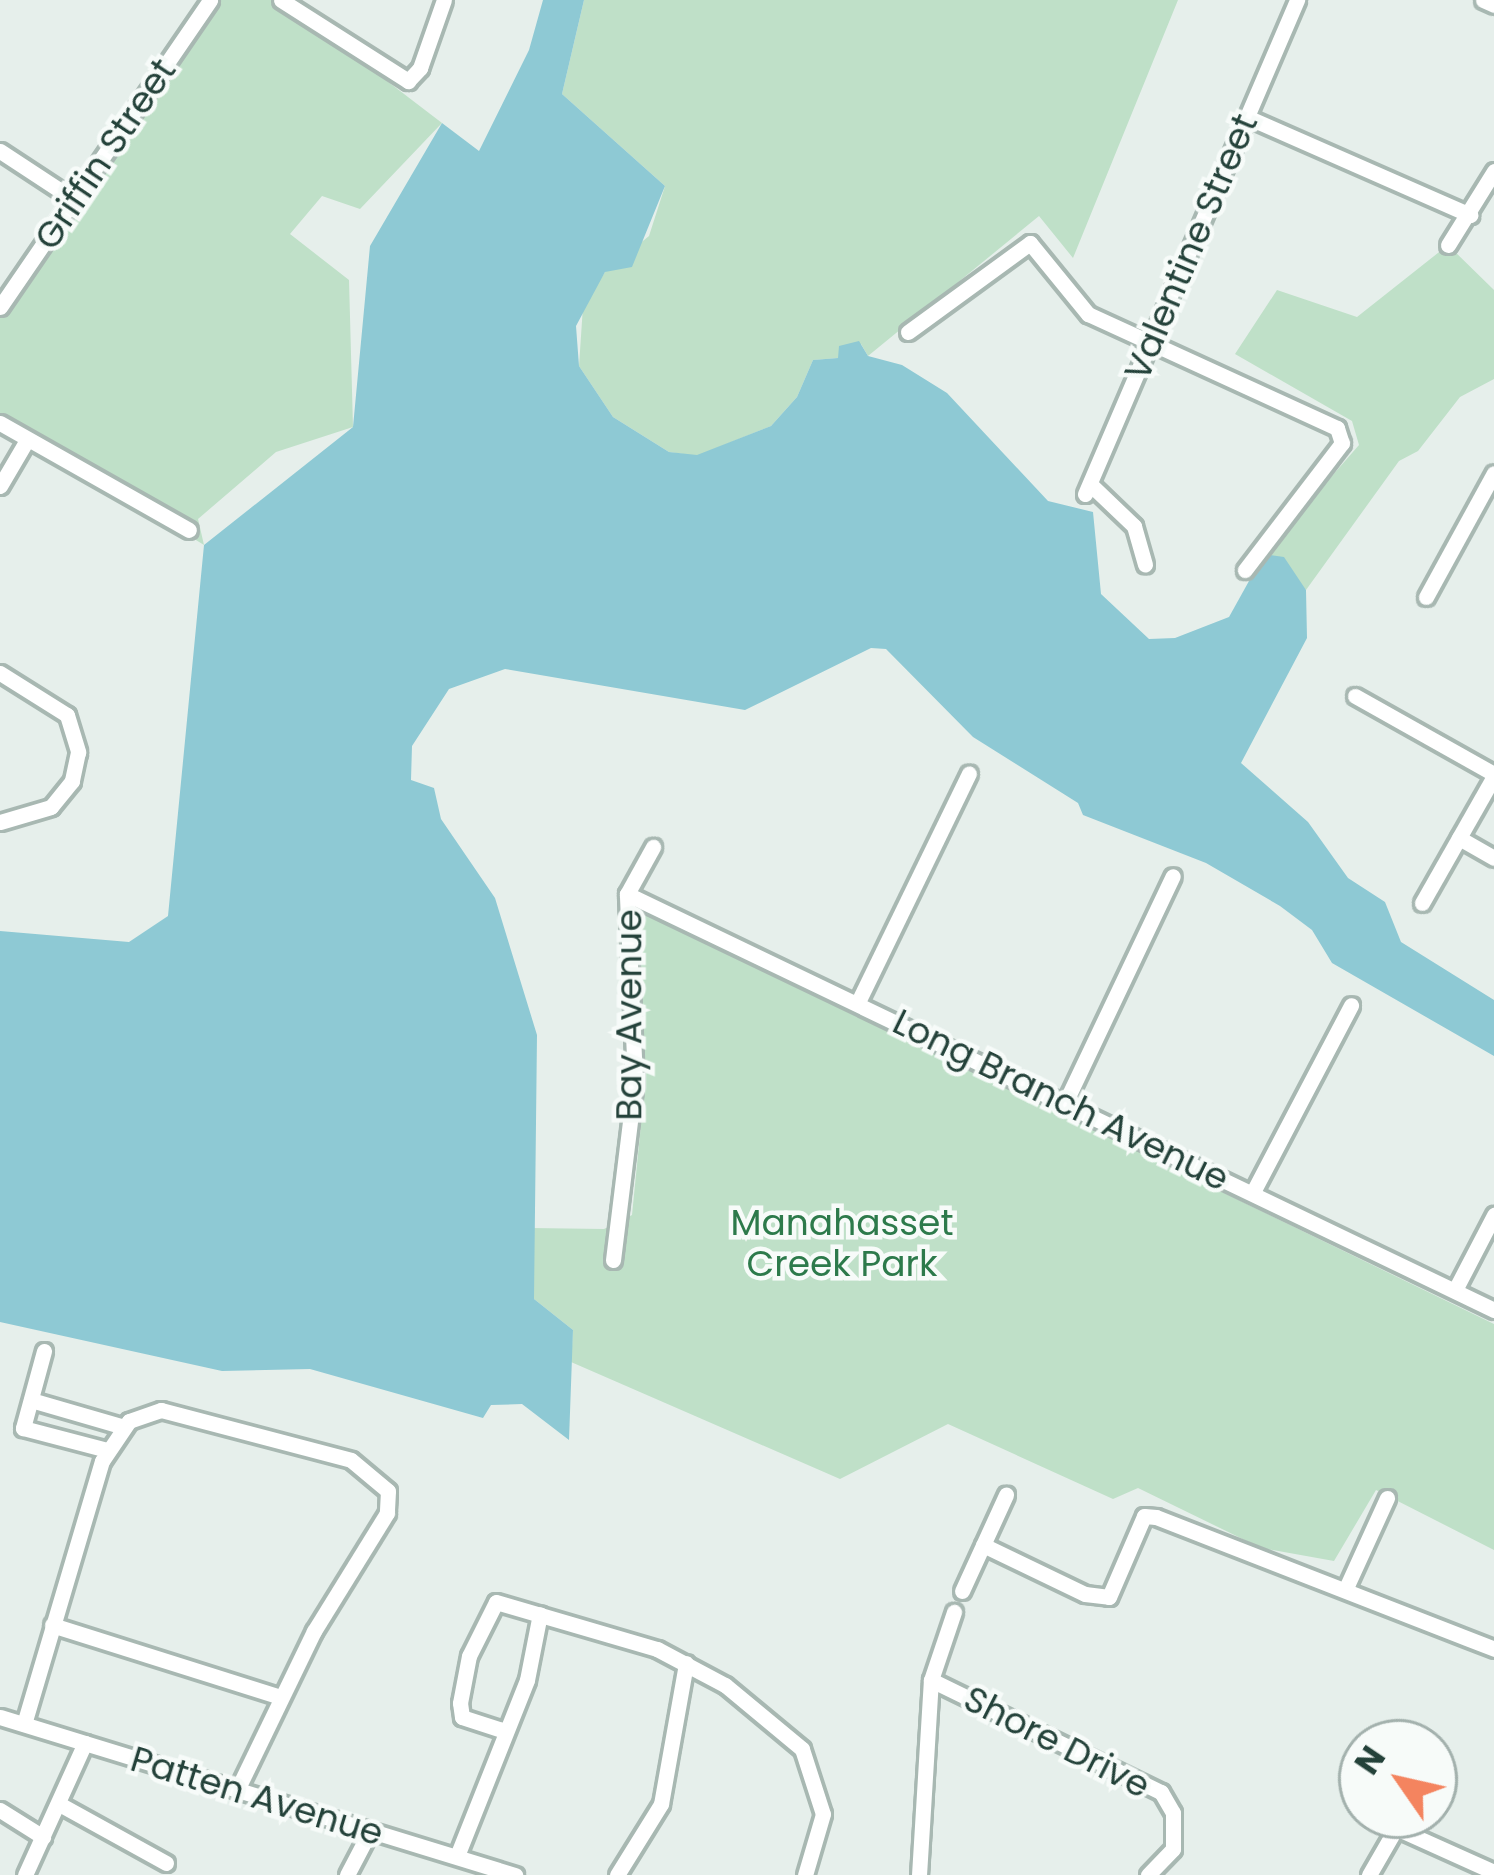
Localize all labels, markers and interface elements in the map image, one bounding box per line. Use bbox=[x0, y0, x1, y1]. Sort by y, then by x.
street label: Griffin Street bbox=[25, 50, 185, 258]
street label: Valentine Street bbox=[1115, 107, 1267, 387]
street label: Bay Avenue bbox=[607, 909, 651, 1121]
street label: Long Branch Avenue bbox=[886, 1000, 1236, 1200]
park label: Manahasset Creek Park bbox=[730, 1200, 954, 1285]
street label: Shore Drive bbox=[957, 1677, 1157, 1807]
north arrow bbox=[1338, 1719, 1458, 1839]
street label: Patten Avenue bbox=[126, 1737, 388, 1855]
text: N bbox=[1344, 1737, 1397, 1784]

